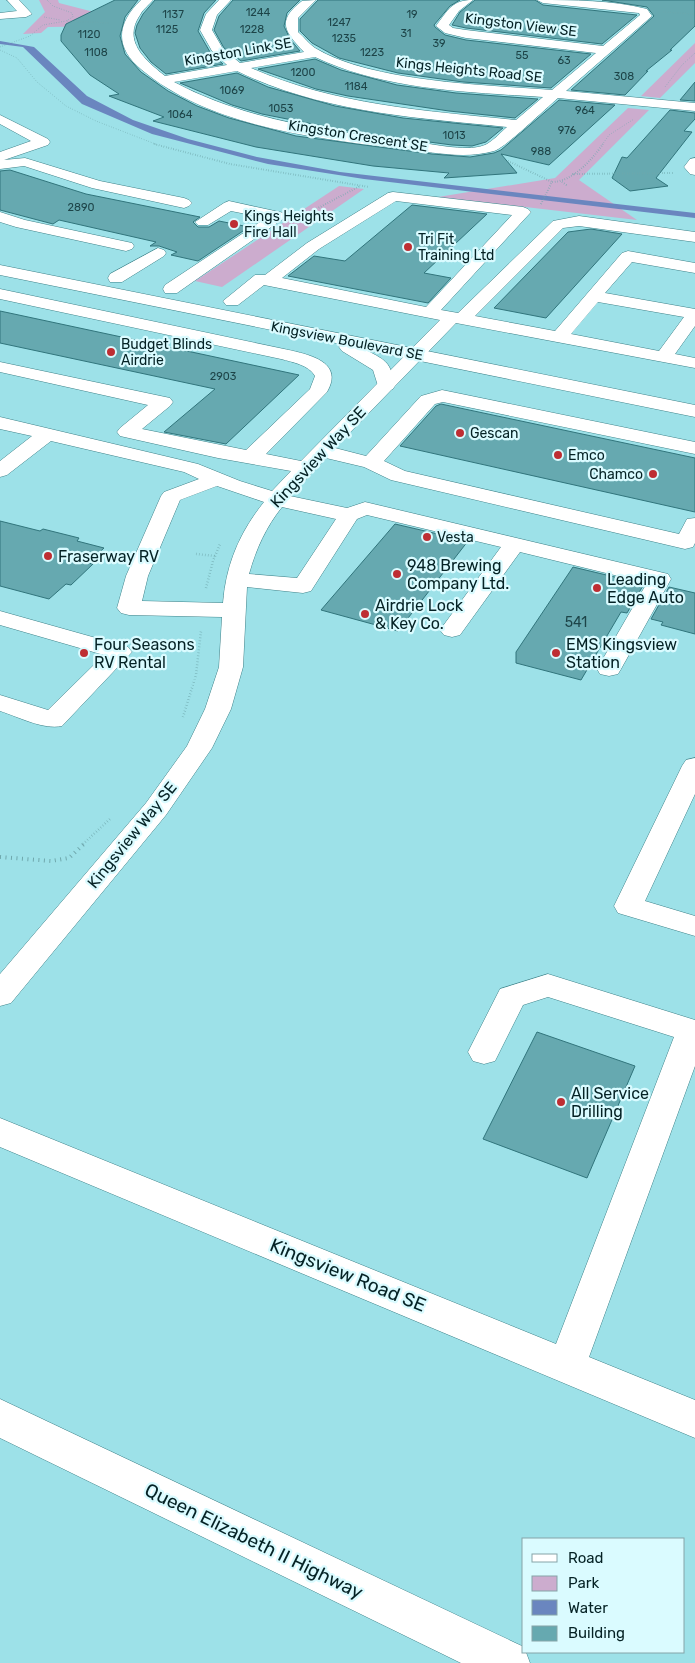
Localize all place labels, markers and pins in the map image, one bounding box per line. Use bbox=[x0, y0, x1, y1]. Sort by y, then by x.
place label: Kings Heights Fire Hall bbox=[244, 208, 334, 241]
marker: Kings Heights Fire Hall bbox=[228, 218, 240, 230]
place label: Tri Fit Training Ltd bbox=[418, 231, 494, 264]
marker: Tri Fit Training Ltd bbox=[402, 241, 414, 253]
place label: Budget Blinds Airdrie bbox=[121, 336, 212, 369]
marker: Budget Blinds Airdrie bbox=[105, 346, 117, 358]
place label: Gescan bbox=[470, 425, 518, 442]
marker: Gescan bbox=[454, 427, 466, 439]
place label: Emco bbox=[568, 447, 605, 464]
marker: Emco bbox=[552, 449, 564, 461]
place label: Chamco bbox=[589, 466, 643, 483]
marker: Chamco bbox=[647, 468, 659, 480]
place label: Vesta bbox=[437, 529, 474, 546]
marker: Vesta bbox=[421, 531, 433, 543]
place label: Fraserway RV bbox=[58, 547, 159, 566]
marker: Fraserway RV bbox=[42, 550, 54, 562]
place label: 948 Brewing Company Ltd. bbox=[407, 556, 509, 593]
marker: 948 Brewing Company Ltd. bbox=[391, 568, 403, 580]
place label: Leading Edge Auto bbox=[607, 570, 684, 607]
marker: Leading Edge Auto bbox=[591, 582, 603, 594]
place label: Airdrie Lock & Key Co. bbox=[375, 596, 464, 633]
marker: Airdrie Lock & Key Co. bbox=[359, 608, 371, 620]
place label: Four Seasons RV Rental bbox=[94, 635, 195, 672]
place label: EMS Kingsview Station bbox=[566, 635, 677, 672]
marker: Four Seasons RV Rental bbox=[78, 647, 90, 659]
marker: EMS Kingsview Station bbox=[550, 647, 562, 659]
place label: All Service Drilling bbox=[571, 1084, 649, 1121]
marker: All Service Drilling bbox=[555, 1096, 567, 1108]

